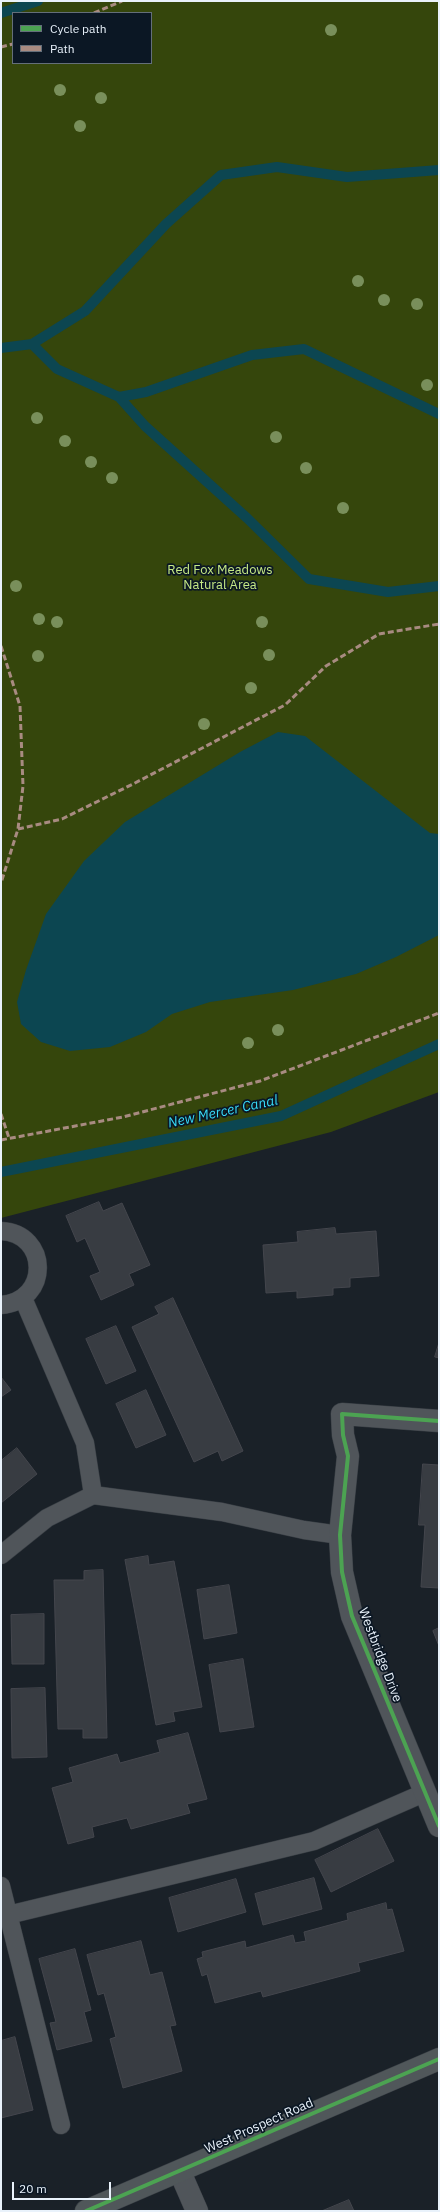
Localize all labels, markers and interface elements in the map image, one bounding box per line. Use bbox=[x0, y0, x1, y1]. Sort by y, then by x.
legend bbox=[12, 12, 152, 64]
text: Cycle path bbox=[50, 21, 107, 36]
text: Path bbox=[50, 41, 75, 56]
park label: Red Fox Meadows Natural Area bbox=[167, 562, 273, 593]
water label: New Mercer Canal bbox=[166, 1092, 280, 1132]
street label: Westbridge Drive bbox=[355, 1606, 405, 1704]
street label: West Prospect Road bbox=[202, 2095, 316, 2157]
scale bar bbox=[14, 2174, 113, 2200]
text: 20 m bbox=[19, 2181, 47, 2196]

